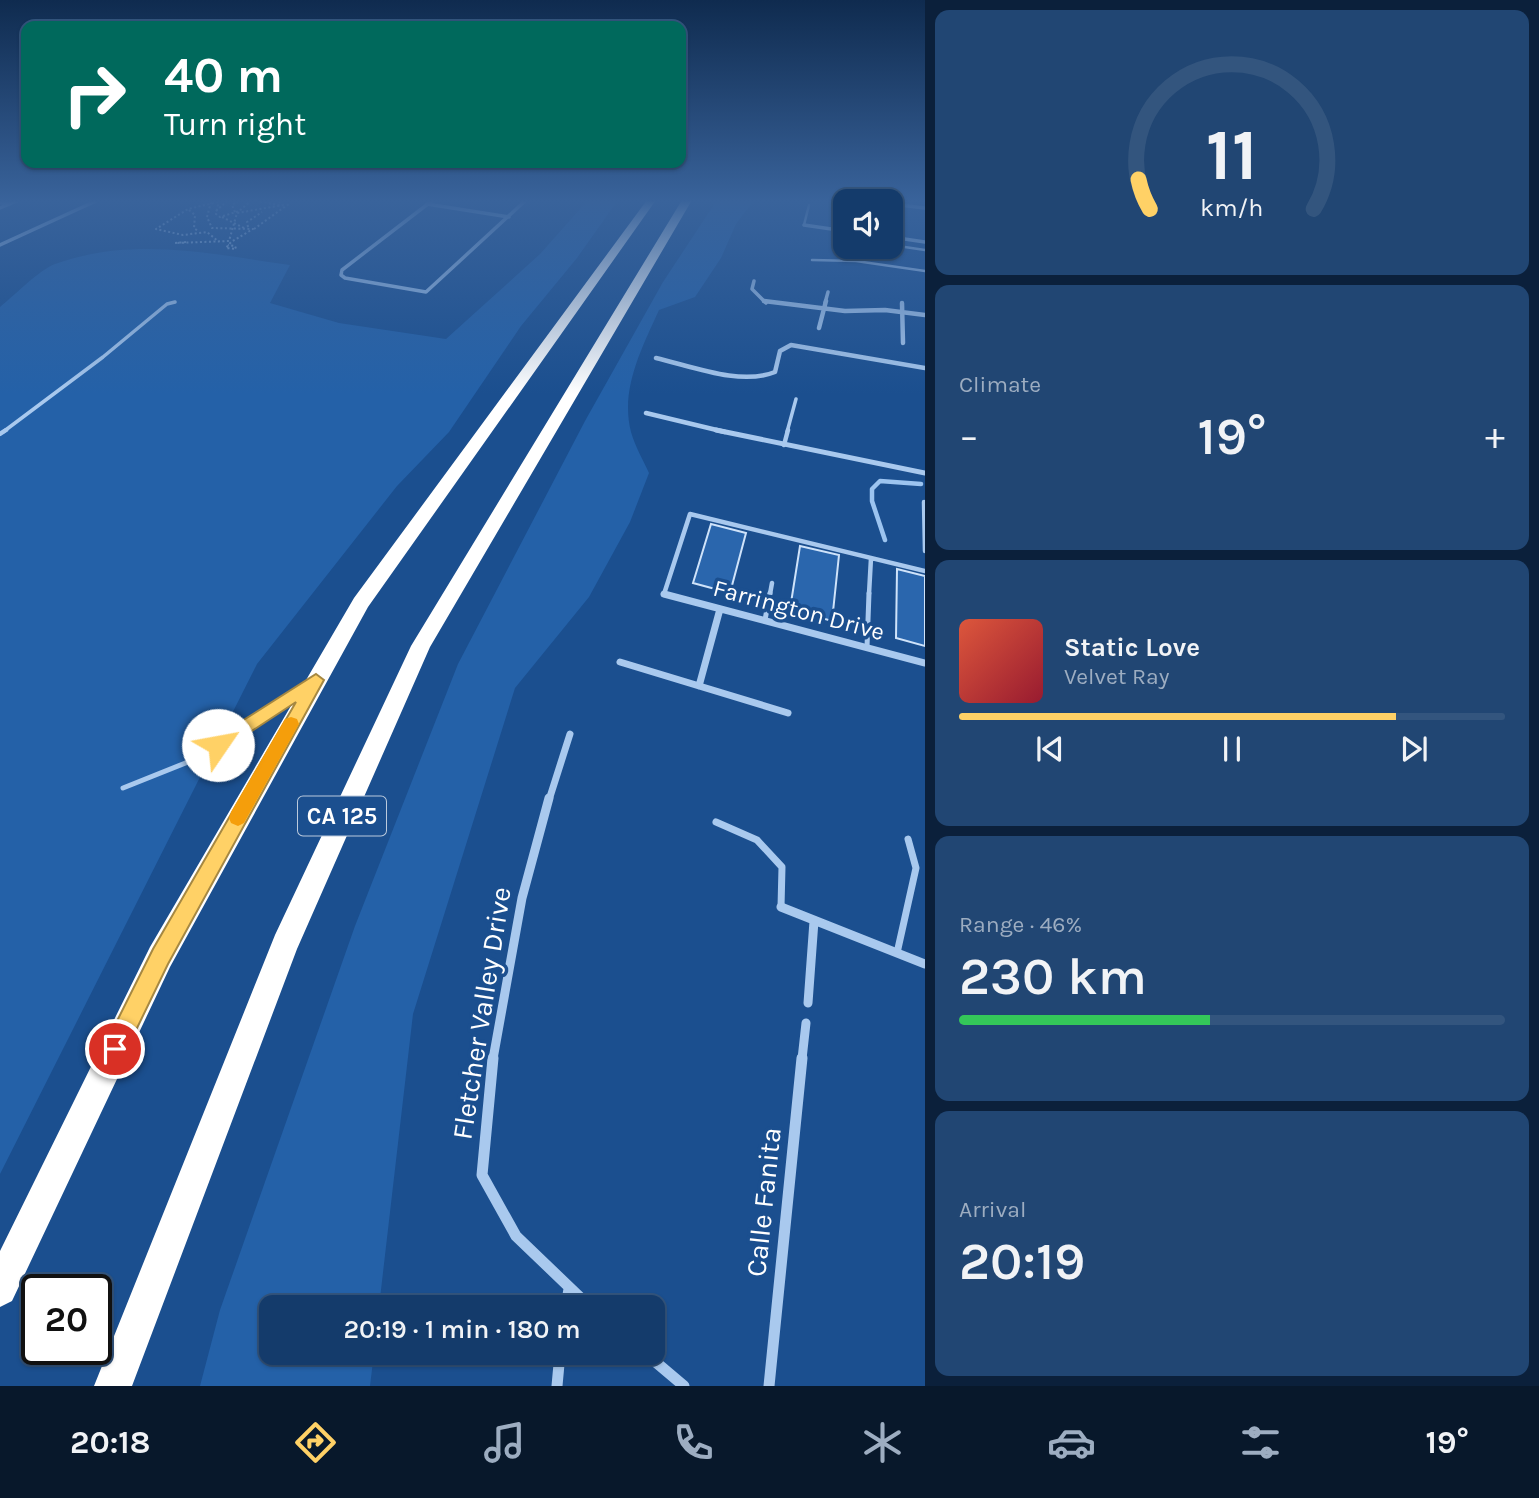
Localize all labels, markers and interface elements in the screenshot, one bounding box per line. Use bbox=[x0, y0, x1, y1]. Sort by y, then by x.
text: 40 m bbox=[164, 47, 283, 104]
icon: right bbox=[49, 49, 140, 140]
text: Turn right bbox=[164, 106, 306, 143]
text: 11 bbox=[1206, 112, 1258, 197]
map controls bbox=[833, 189, 903, 259]
button: sound bbox=[833, 189, 903, 259]
text: km/h bbox=[1200, 192, 1264, 221]
text: Climate bbox=[959, 371, 1041, 398]
text: 19° bbox=[1198, 406, 1266, 467]
text: − bbox=[959, 414, 979, 459]
text: + bbox=[1485, 414, 1505, 459]
street label: Farrington Drive bbox=[710, 574, 888, 646]
text: Static Love bbox=[1064, 632, 1200, 663]
text: Velvet Ray bbox=[1064, 663, 1169, 690]
position arrow bbox=[181, 708, 255, 782]
icon: previous bbox=[1031, 730, 1069, 768]
icon: pause bbox=[1213, 730, 1251, 768]
icon: next bbox=[1395, 730, 1433, 768]
road number: CA 125 bbox=[298, 796, 386, 836]
street label: Fletcher Valley Drive bbox=[445, 884, 518, 1142]
text: Range · 46% bbox=[959, 911, 1082, 938]
text: 230 km bbox=[959, 946, 1147, 1007]
pin bbox=[85, 1019, 145, 1079]
icon: arrive bbox=[96, 1030, 134, 1068]
street label: Calle Fanita bbox=[739, 1126, 788, 1278]
text: Arrival bbox=[959, 1196, 1026, 1223]
text: 20:19 bbox=[959, 1231, 1085, 1292]
speed limit sign: 20 bbox=[21, 1274, 112, 1365]
text: 20:19 · 1 min · 180 m bbox=[343, 1314, 581, 1345]
icon: directions bbox=[291, 1418, 340, 1467]
icon: music bbox=[480, 1418, 529, 1467]
icon: phone bbox=[669, 1418, 718, 1467]
icon: climate bbox=[858, 1418, 907, 1467]
icon: car bbox=[1047, 1418, 1096, 1467]
icon: filters bbox=[1236, 1418, 1285, 1467]
text: 20:18 bbox=[70, 1424, 150, 1461]
text: 19° bbox=[1426, 1424, 1469, 1461]

